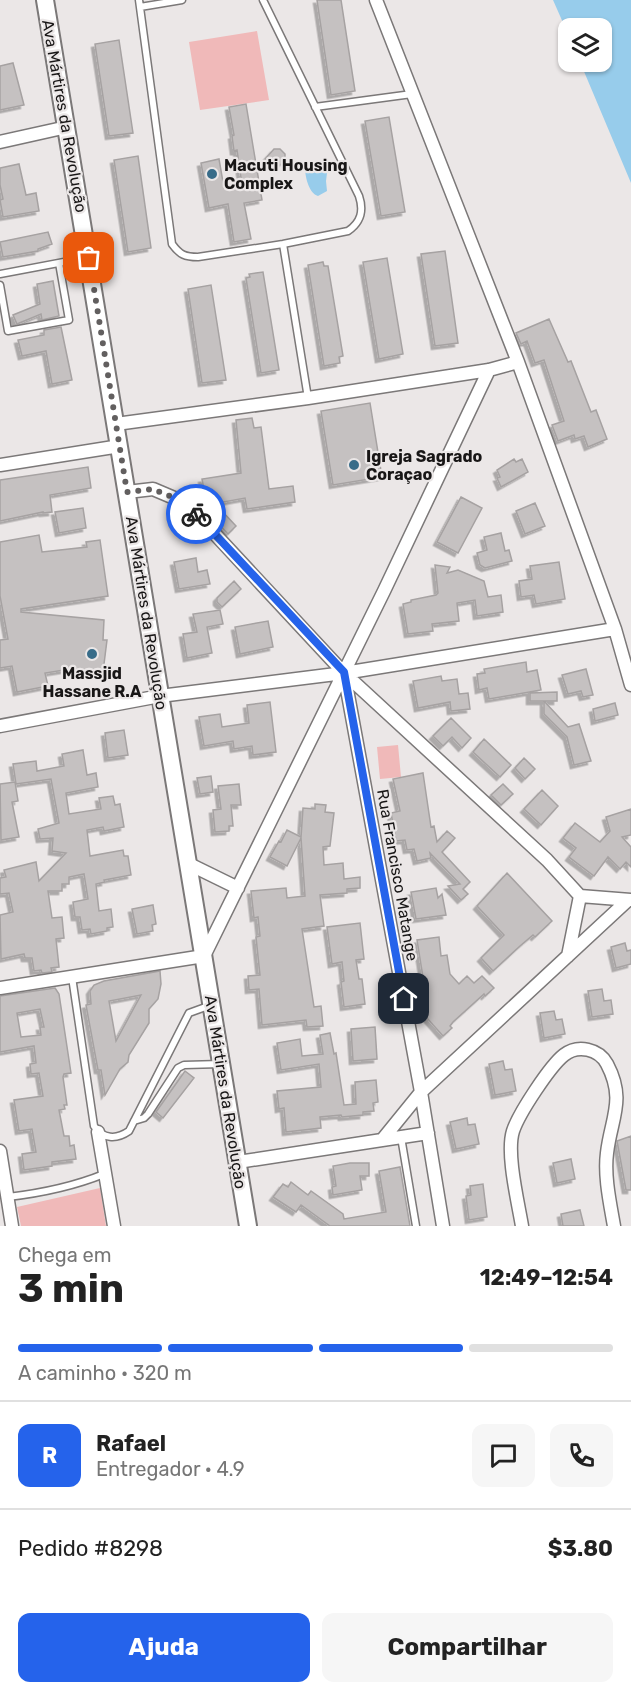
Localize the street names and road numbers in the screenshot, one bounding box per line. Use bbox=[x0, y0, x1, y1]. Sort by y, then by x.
street label: Ava Mártires da Revolução bbox=[38, 18, 91, 214]
street label: Ava Mártires da Revolução bbox=[122, 515, 171, 711]
street label: Rua Francisco Matange bbox=[373, 788, 422, 962]
street label: Ava Mártires da Revolução bbox=[201, 994, 250, 1190]

